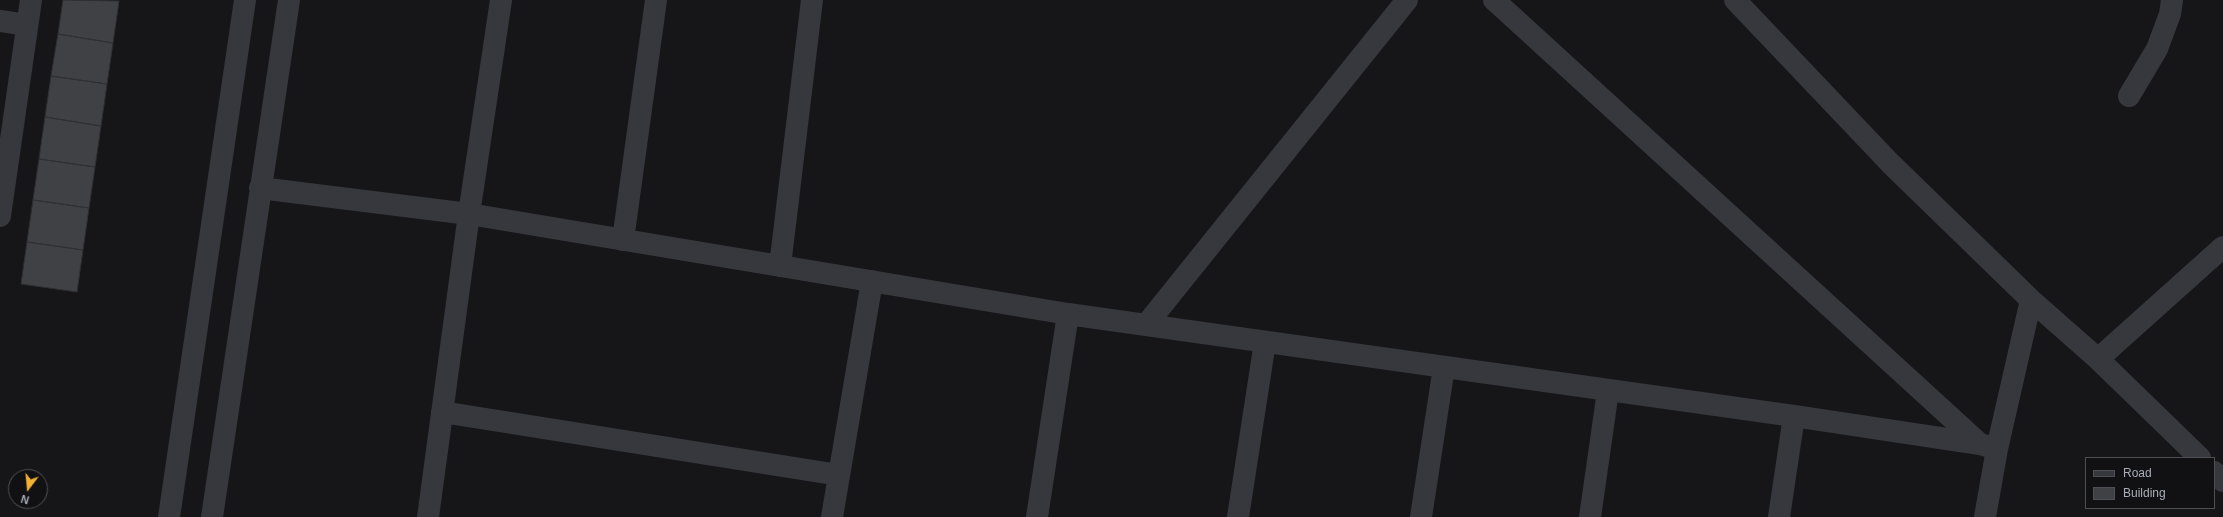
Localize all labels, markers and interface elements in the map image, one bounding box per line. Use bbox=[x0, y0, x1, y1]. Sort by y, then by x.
legend bbox=[2085, 457, 2215, 509]
text: Road bbox=[2123, 466, 2152, 480]
north arrow bbox=[8, 469, 48, 509]
text: Building bbox=[2123, 486, 2166, 500]
text: N bbox=[19, 493, 30, 506]

